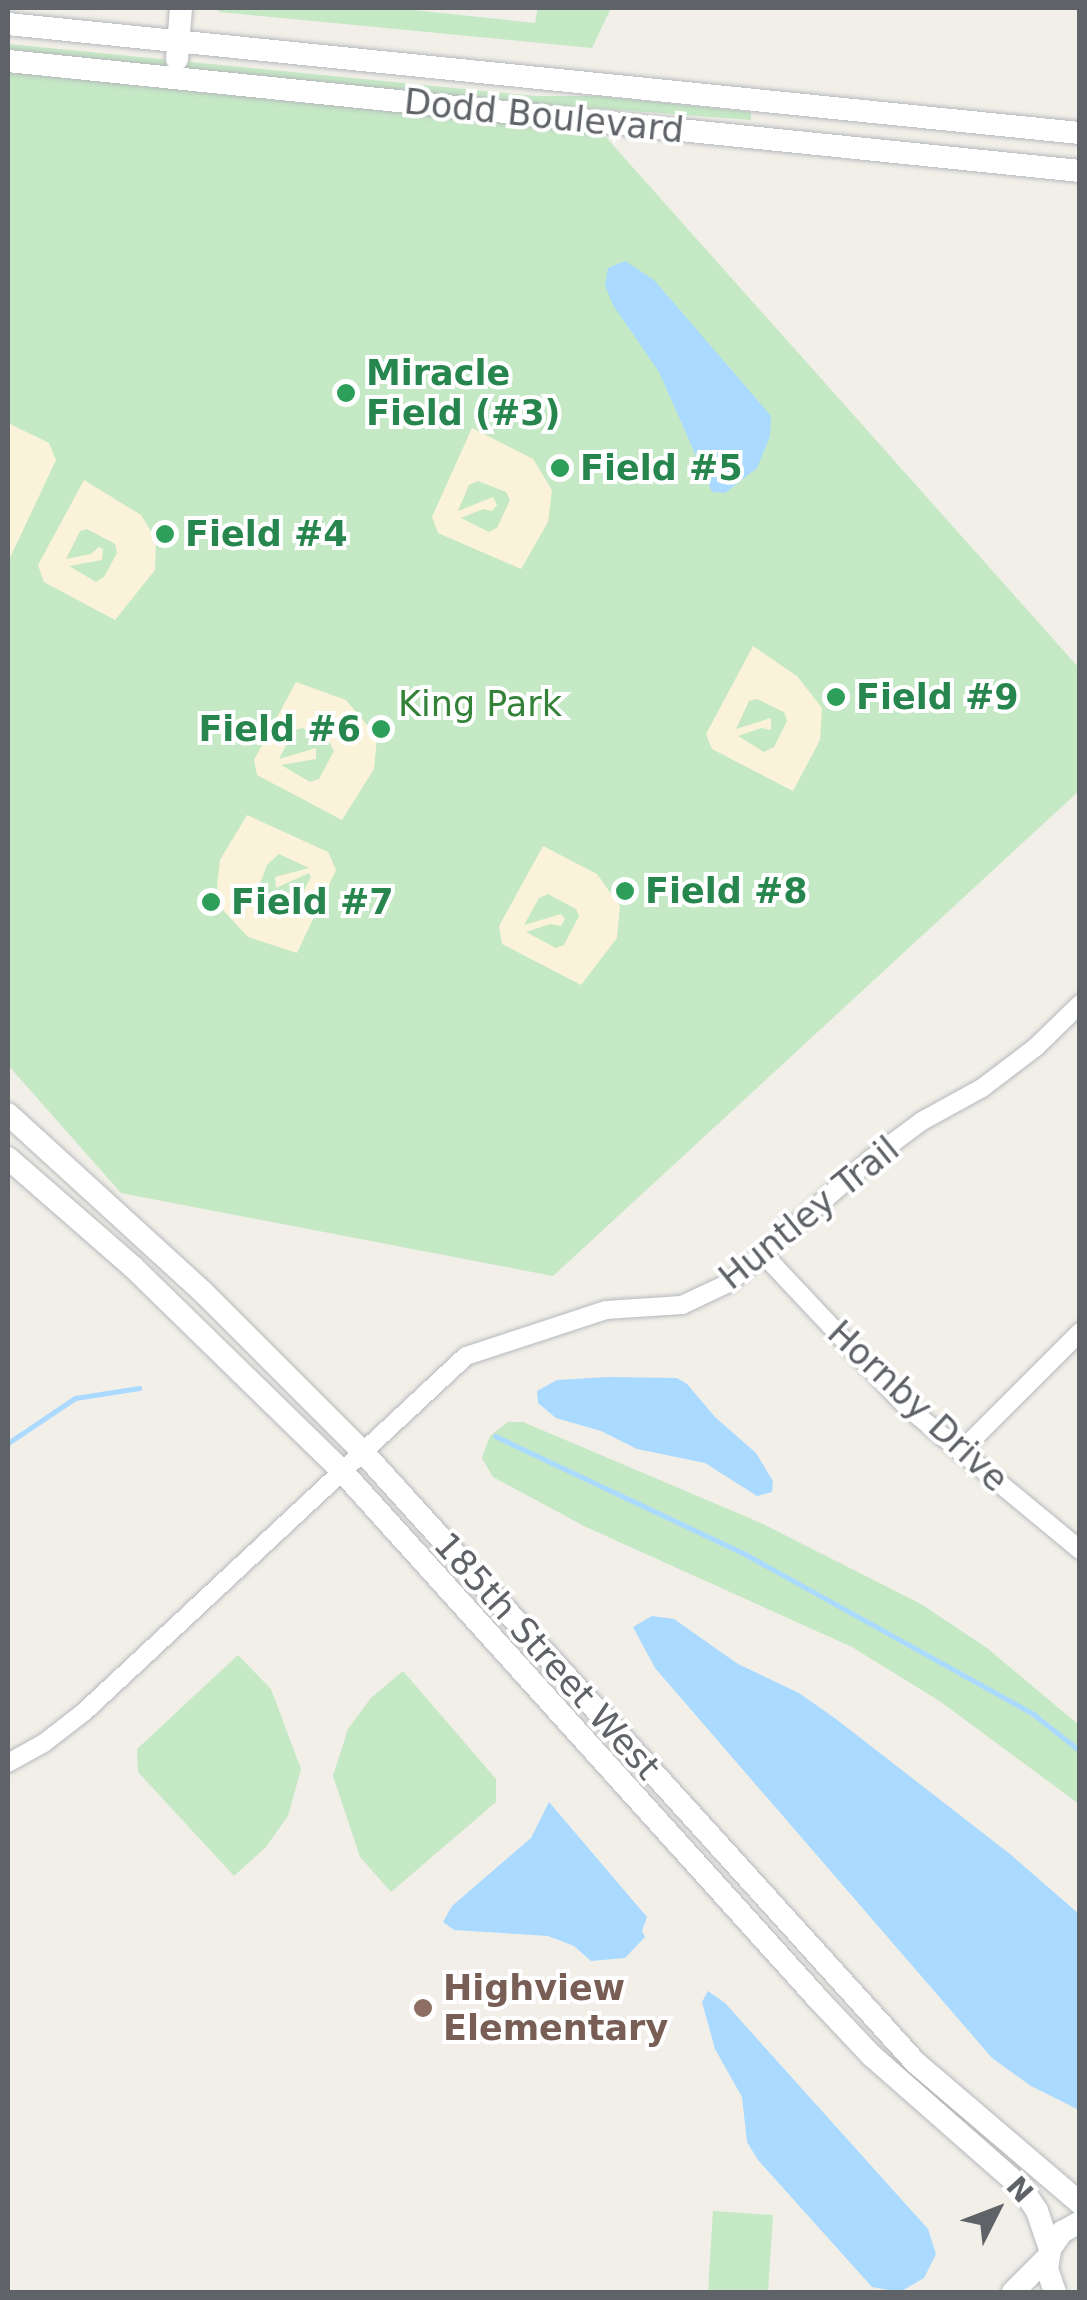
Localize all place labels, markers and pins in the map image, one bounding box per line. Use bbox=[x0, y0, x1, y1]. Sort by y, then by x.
place label: Miracle Field (#3) bbox=[366, 352, 561, 434]
marker: Miracle Field (#3) bbox=[335, 382, 357, 404]
place label: Field #5 bbox=[580, 447, 743, 489]
marker: Field #5 bbox=[549, 457, 571, 479]
place label: Field #4 bbox=[185, 513, 348, 555]
marker: Field #4 bbox=[154, 523, 176, 545]
place label: Field #9 bbox=[856, 676, 1019, 718]
marker: Field #9 bbox=[825, 686, 847, 708]
place label: Field #6 bbox=[198, 708, 361, 750]
marker: Field #6 bbox=[370, 718, 392, 740]
place label: Field #8 bbox=[645, 870, 808, 912]
marker: Field #8 bbox=[614, 880, 636, 902]
place label: Field #7 bbox=[231, 881, 394, 923]
marker: Field #7 bbox=[200, 891, 222, 913]
place label: Highview Elementary bbox=[443, 1967, 668, 2049]
marker: Highview Elementary bbox=[412, 1997, 434, 2019]

